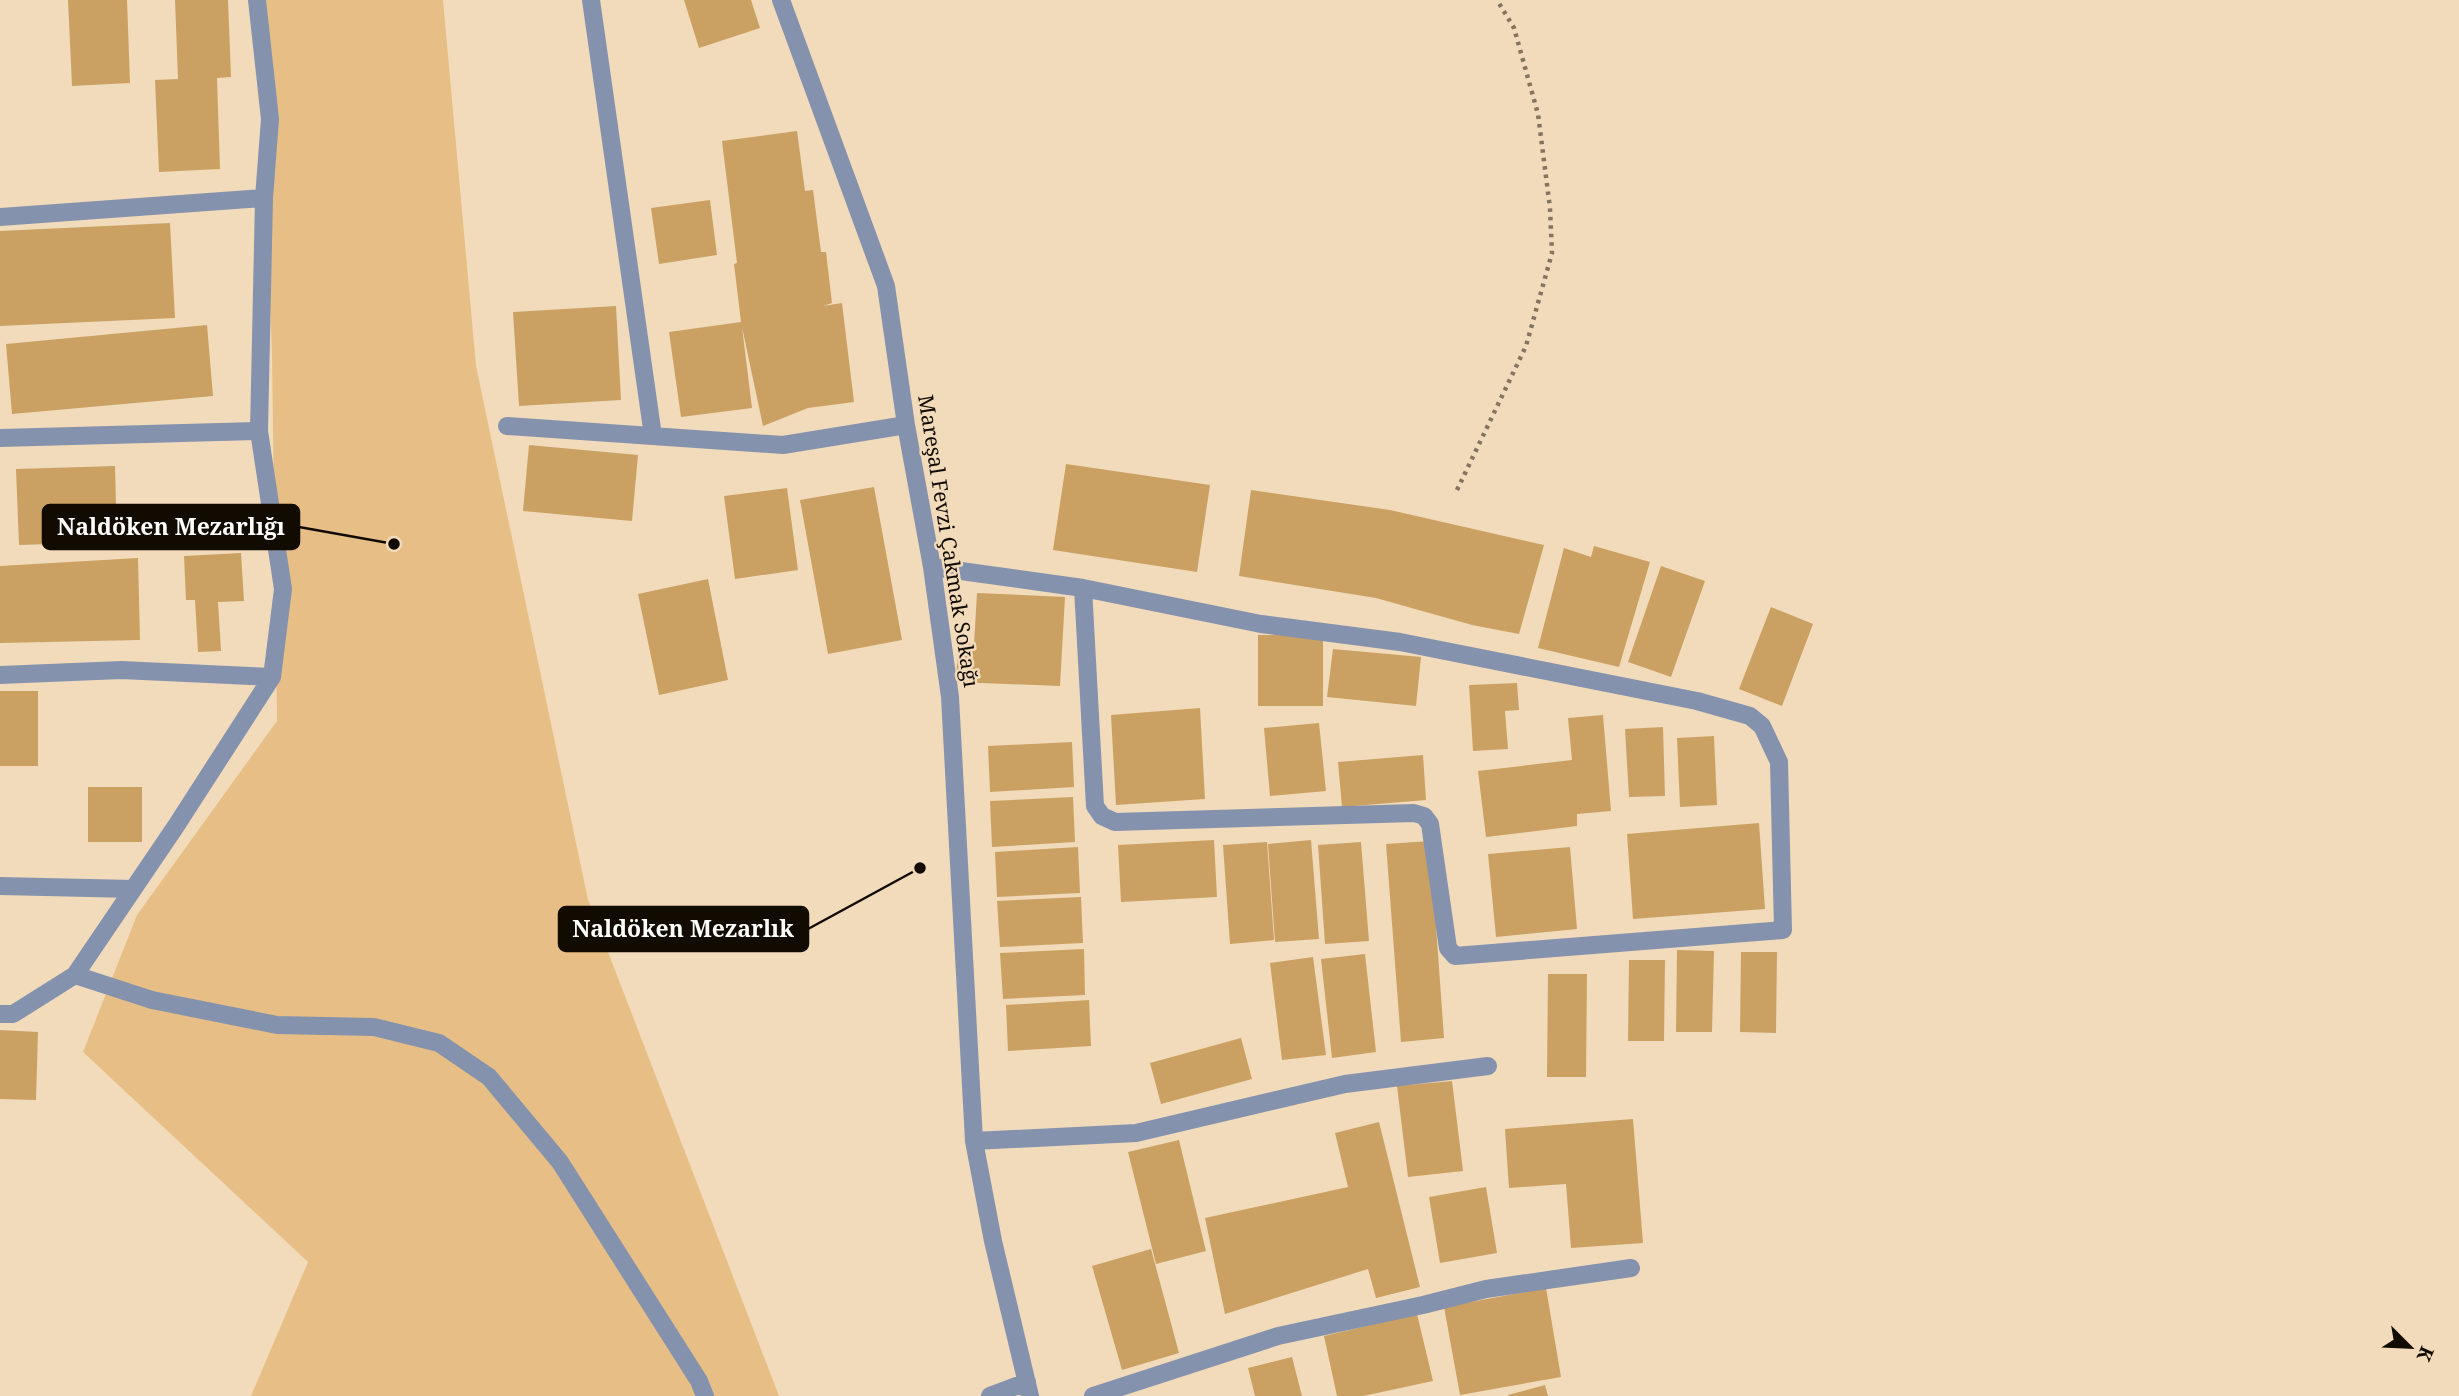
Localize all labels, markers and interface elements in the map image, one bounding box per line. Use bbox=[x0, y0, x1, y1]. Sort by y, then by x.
street label: Mareşal Fevzi Çakmak Sokağı bbox=[912, 393, 986, 689]
callout: Naldöken Mezarlığı bbox=[43, 505, 299, 549]
text: Naldöken Mezarlığı bbox=[57, 510, 285, 542]
callout: Naldöken Mezarlık bbox=[559, 907, 808, 951]
text: Naldöken Mezarlık bbox=[572, 912, 794, 944]
north arrow bbox=[2375, 1312, 2445, 1382]
text: K bbox=[2411, 1342, 2440, 1366]

